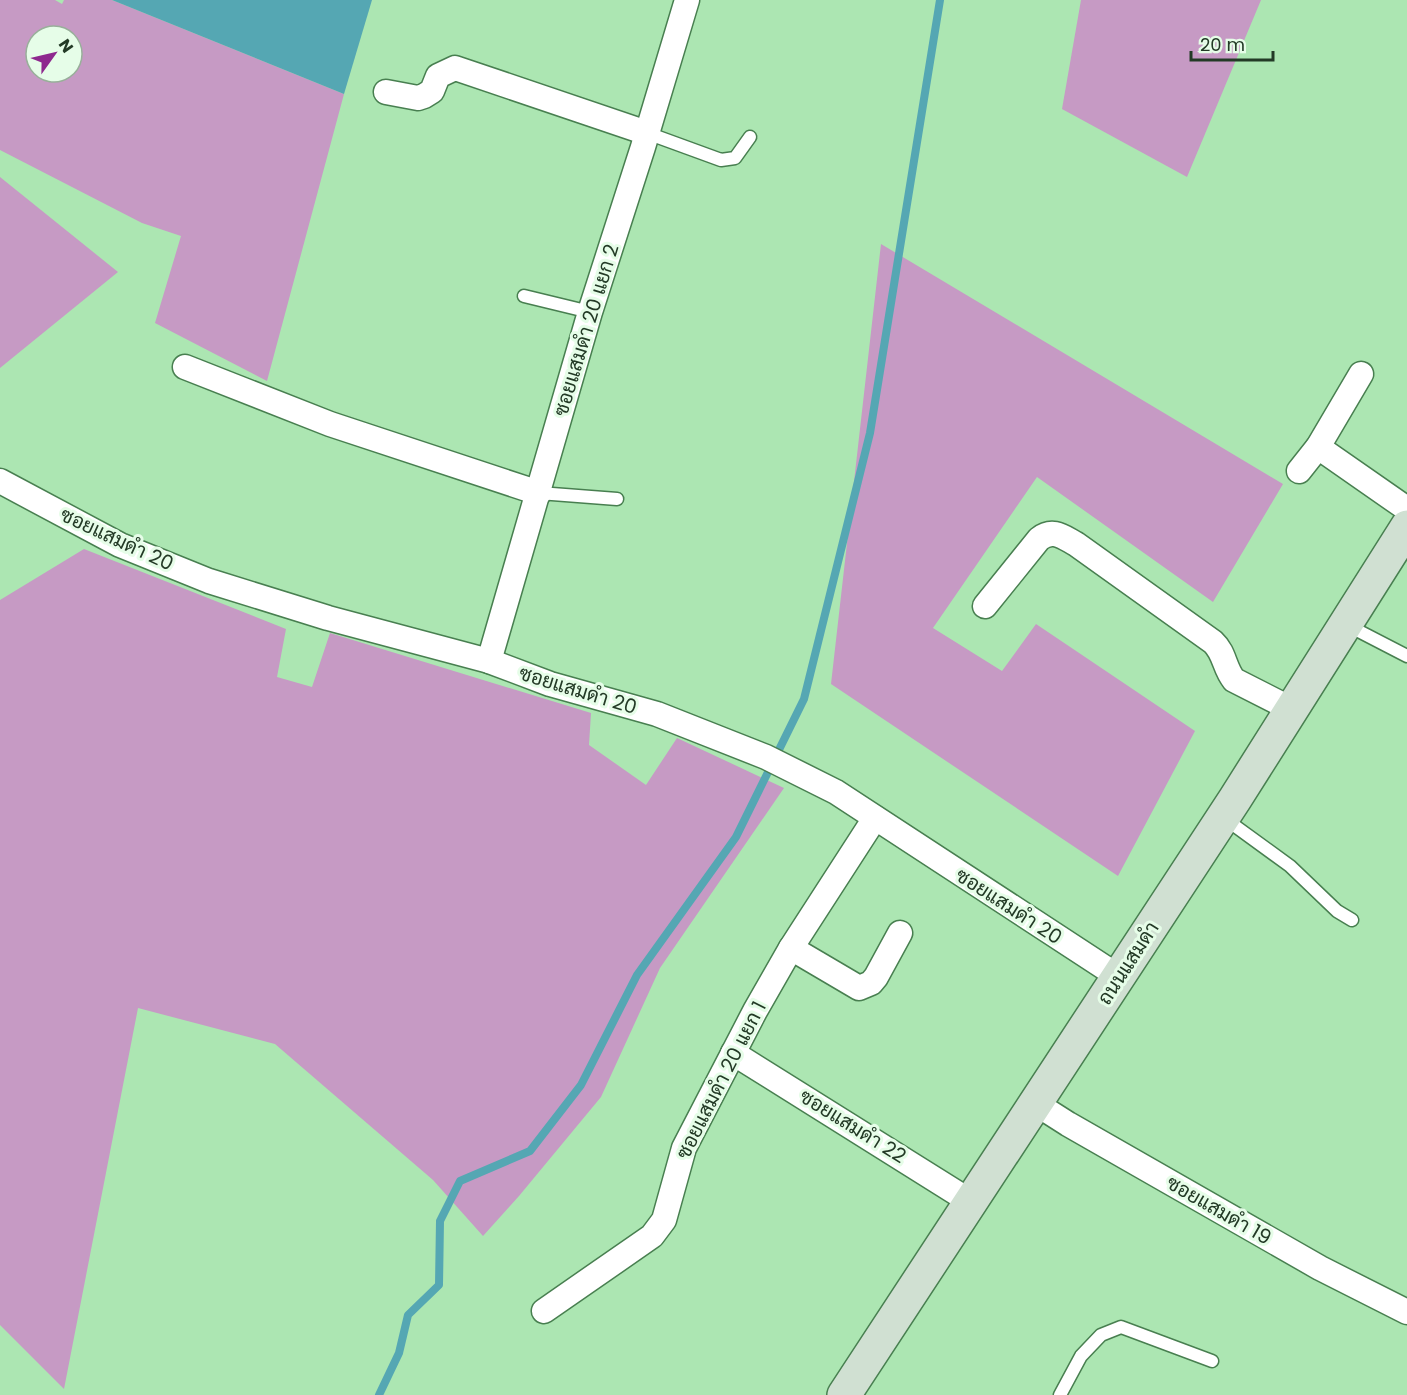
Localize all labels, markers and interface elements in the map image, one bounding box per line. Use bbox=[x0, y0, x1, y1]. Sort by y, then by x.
north arrow bbox=[24, 24, 84, 84]
scale bar bbox=[1191, 24, 1274, 62]
text: 20 m bbox=[1200, 32, 1245, 57]
text: N bbox=[53, 34, 79, 57]
street label: ซอยแสมดำ 20 แยก 2 bbox=[546, 240, 626, 420]
street label: ซอยแสมดำ 20 bbox=[56, 501, 178, 577]
street label: ซอยแสมดำ 20 bbox=[516, 659, 640, 721]
street label: ซอยแสมดำ 20 bbox=[950, 861, 1068, 951]
street label: ถนนแสมดำ bbox=[1091, 916, 1165, 1010]
street label: ซอยแสมดำ 20 แยก 1 bbox=[669, 996, 773, 1164]
street label: ซอยแสมดำ 22 bbox=[794, 1082, 912, 1170]
street label: ซอยแสมดำ 19 bbox=[1161, 1169, 1277, 1251]

